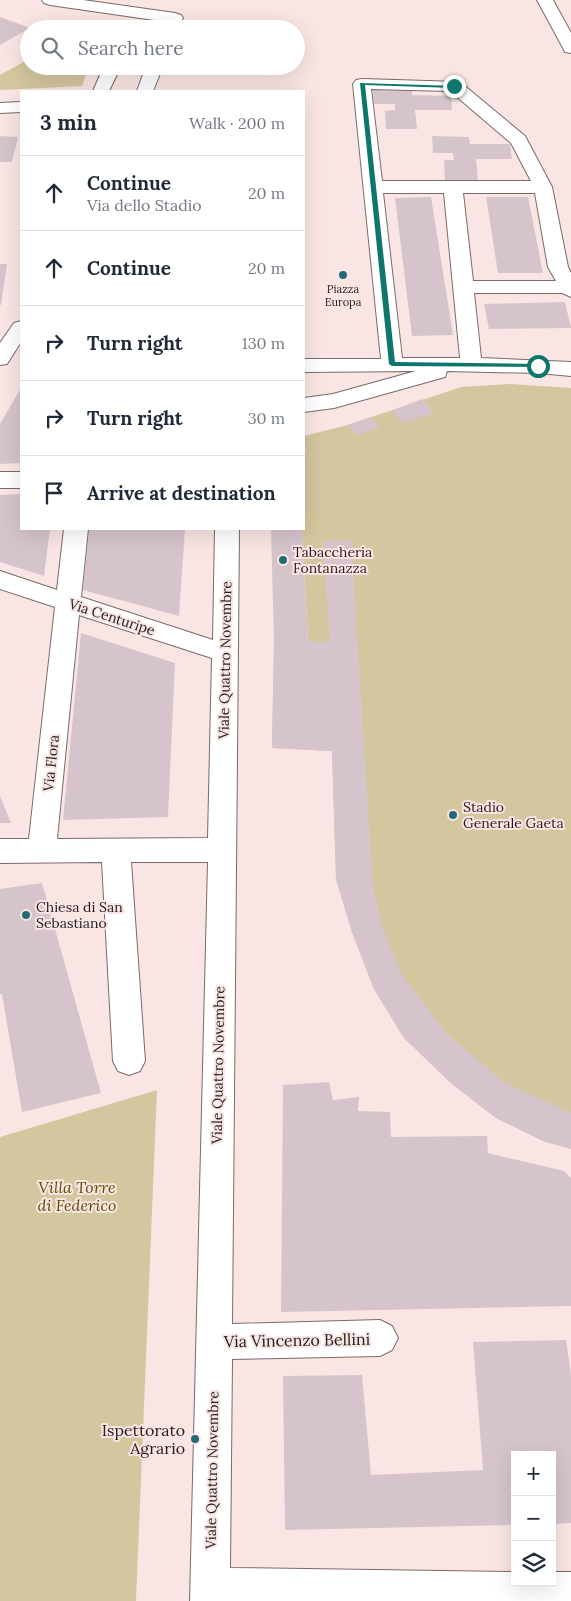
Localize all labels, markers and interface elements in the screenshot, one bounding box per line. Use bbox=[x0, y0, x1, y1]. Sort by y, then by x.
search box bbox=[20, 20, 305, 75]
icon: search bbox=[38, 34, 66, 62]
text: Search here bbox=[78, 36, 184, 60]
route end bbox=[443, 75, 466, 98]
text: 3 min bbox=[40, 109, 97, 136]
text: Walk · 200 m bbox=[189, 113, 285, 133]
text: Continue bbox=[87, 171, 171, 195]
icon: ahead bbox=[40, 179, 68, 207]
text: 20 m bbox=[248, 183, 285, 203]
text: Via dello Stadio bbox=[87, 195, 202, 215]
icon: ahead bbox=[40, 254, 68, 282]
text: Continue bbox=[87, 256, 171, 280]
text: 20 m bbox=[248, 258, 285, 278]
marker: Piazza Europa bbox=[337, 269, 349, 281]
place label: Piazza Europa bbox=[325, 282, 362, 309]
icon: right bbox=[40, 329, 68, 357]
text: Turn right bbox=[87, 331, 183, 355]
text: 130 m bbox=[242, 333, 285, 353]
route start bbox=[527, 355, 550, 378]
icon: right bbox=[40, 404, 68, 432]
text: Turn right bbox=[87, 406, 183, 430]
text: 30 m bbox=[248, 408, 285, 428]
icon: arrive bbox=[40, 479, 68, 507]
text: Arrive at destination bbox=[87, 481, 276, 505]
place label: Tabaccheria Fontanazza bbox=[293, 543, 372, 577]
marker: Tabaccheria Fontanazza bbox=[277, 554, 289, 566]
street label: Viale Quattro Novembre bbox=[215, 580, 235, 740]
street label: Via Centuripe bbox=[66, 594, 158, 639]
street label: Via Flora bbox=[39, 734, 63, 793]
place label: Stadio Generale Gaeta bbox=[463, 798, 564, 832]
marker: Stadio Generale Gaeta bbox=[447, 809, 459, 821]
place label: Chiesa di San Sebastiano bbox=[36, 898, 123, 932]
marker: Chiesa di San Sebastiano bbox=[20, 909, 32, 921]
street label: Viale Quattro Novembre bbox=[208, 985, 228, 1145]
park label: Villa Torre di Federico bbox=[38, 1177, 116, 1215]
street label: Via Vincenzo Bellini bbox=[223, 1329, 370, 1351]
street label: Viale Quattro Novembre bbox=[202, 1390, 222, 1550]
place label: Ispettorato Agrario bbox=[102, 1420, 185, 1458]
marker: Ispettorato Agrario bbox=[189, 1433, 201, 1445]
map controls bbox=[511, 1451, 556, 1586]
button: + bbox=[511, 1451, 556, 1496]
button: − bbox=[511, 1496, 556, 1541]
button: layers bbox=[511, 1541, 556, 1586]

